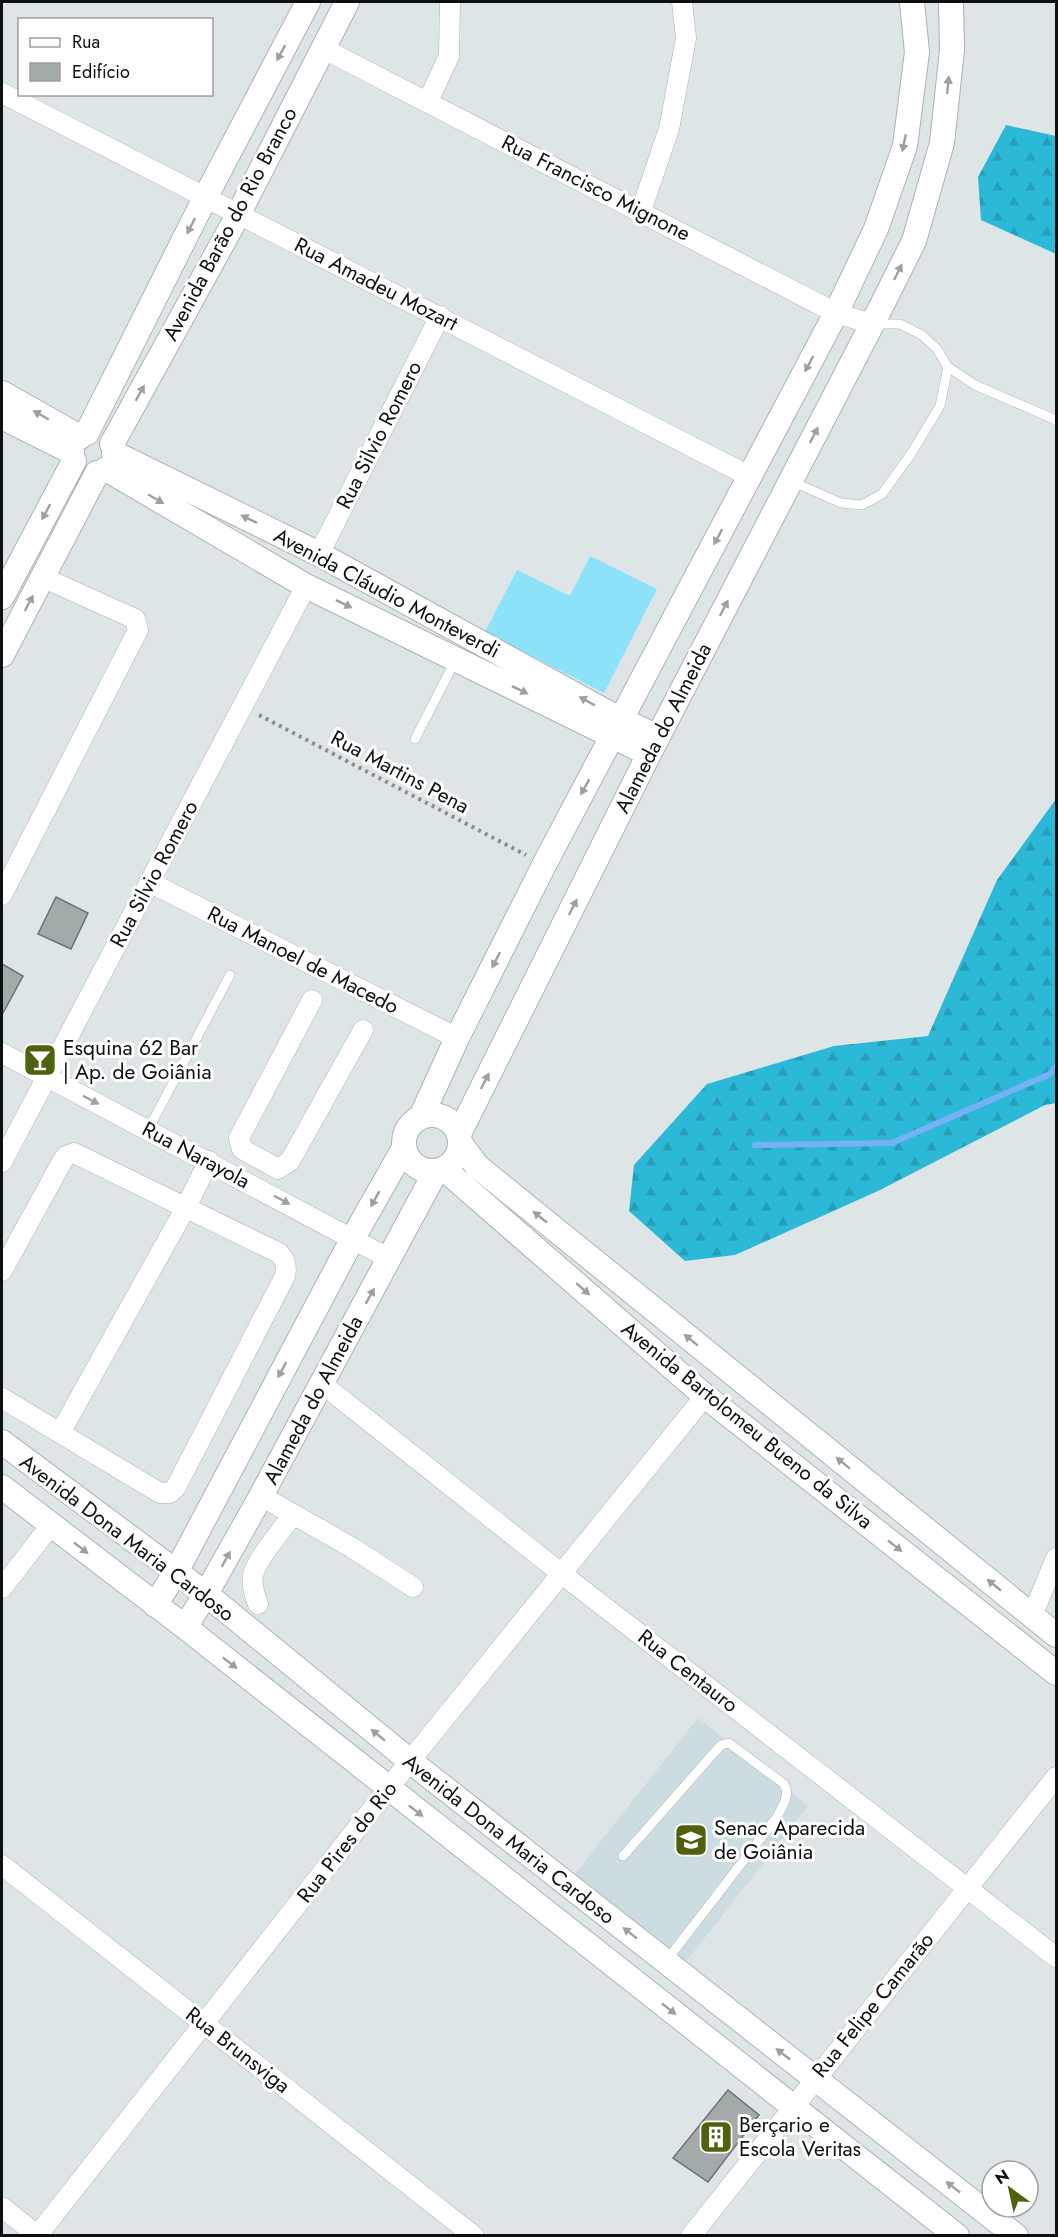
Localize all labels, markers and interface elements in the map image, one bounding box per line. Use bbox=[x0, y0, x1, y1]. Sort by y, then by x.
legend bbox=[18, 18, 213, 96]
text: Rua bbox=[72, 29, 100, 55]
one-way arrow bbox=[276, 45, 286, 62]
text: Edifício bbox=[72, 59, 130, 85]
one-way arrow bbox=[943, 75, 953, 94]
street label: Avenida Barão do Rio Branco bbox=[156, 102, 304, 346]
street label: Rua Francisco Mignone bbox=[496, 127, 696, 249]
one-way arrow bbox=[899, 134, 908, 153]
one-way arrow bbox=[186, 218, 195, 235]
street label: Rua Amadeu Mozart bbox=[289, 230, 463, 338]
one-way arrow bbox=[893, 263, 903, 281]
street label: Rua Silvio Romero bbox=[329, 356, 429, 514]
one-way arrow bbox=[804, 356, 814, 373]
one-way arrow bbox=[135, 384, 145, 401]
one-way arrow bbox=[32, 410, 49, 420]
one-way arrow bbox=[809, 427, 819, 444]
one-way arrow bbox=[148, 493, 164, 504]
one-way arrow bbox=[42, 504, 51, 521]
one-way arrow bbox=[240, 515, 258, 525]
street label: Avenida Cláudio Monteverdi bbox=[269, 520, 505, 666]
one-way arrow bbox=[713, 528, 723, 545]
one-way arrow bbox=[23, 594, 33, 612]
one-way arrow bbox=[336, 600, 353, 609]
one-way arrow bbox=[719, 600, 729, 617]
street label: Alameda do Almeida bbox=[607, 638, 719, 818]
one-way arrow bbox=[511, 685, 528, 694]
one-way arrow bbox=[578, 696, 595, 706]
street label: Rua Martins Pena bbox=[326, 723, 474, 821]
one-way arrow bbox=[580, 778, 590, 795]
street label: Rua Silvio Romero bbox=[103, 795, 205, 953]
street label: Rua Manoel de Macedo bbox=[202, 899, 404, 1021]
one-way arrow bbox=[568, 899, 577, 916]
one-way arrow bbox=[491, 952, 501, 969]
place label: Esquina 62 Bar | Ap. de Goiânia bbox=[63, 1033, 212, 1087]
bar icon: Esquina 62 Bar | Ap. de Goiânia bbox=[22, 1042, 58, 1078]
one-way arrow bbox=[480, 1073, 490, 1090]
one-way arrow bbox=[82, 1095, 99, 1105]
street label: Rua Narayola bbox=[137, 1114, 255, 1196]
one-way arrow bbox=[370, 1190, 380, 1207]
one-way arrow bbox=[274, 1195, 291, 1205]
one-way arrow bbox=[532, 1211, 548, 1224]
one-way arrow bbox=[575, 1282, 590, 1295]
one-way arrow bbox=[364, 1288, 375, 1304]
street label: Alameda do Almeida bbox=[256, 1310, 370, 1490]
street label: Avenida Bartolomeu Bueno da Silva bbox=[615, 1314, 879, 1536]
one-way arrow bbox=[684, 1334, 699, 1347]
one-way arrow bbox=[277, 1362, 287, 1379]
street label: Avenida Dona Maria Cardoso bbox=[13, 1447, 241, 1629]
one-way arrow bbox=[835, 1456, 851, 1469]
one-way arrow bbox=[888, 1539, 903, 1551]
one-way arrow bbox=[74, 1541, 89, 1553]
one-way arrow bbox=[221, 1550, 231, 1567]
one-way arrow bbox=[987, 1580, 1002, 1592]
street label: Rua Centauro bbox=[632, 1622, 744, 1720]
one-way arrow bbox=[223, 1657, 238, 1669]
one-way arrow bbox=[370, 1729, 385, 1741]
street label: Avenida Dona Maria Cardoso bbox=[397, 1747, 621, 1931]
street label: Rua Pires do Rio bbox=[290, 1775, 404, 1909]
one-way arrow bbox=[408, 1804, 424, 1817]
place label: Senac Aparecida de Goiânia bbox=[714, 1813, 865, 1867]
school or university icon: Senac Aparecida de Goiânia bbox=[673, 1822, 709, 1858]
street label: Rua Felipe Camarão bbox=[805, 1926, 941, 2084]
one-way arrow bbox=[622, 1928, 637, 1940]
street label: Rua Brunsviga bbox=[179, 2000, 297, 2100]
one-way arrow bbox=[661, 2002, 677, 2015]
one-way arrow bbox=[775, 2047, 791, 2060]
place label: Berçario e Escola Veritas bbox=[739, 2110, 861, 2164]
building icon: Berçario e Escola Veritas bbox=[698, 2119, 734, 2155]
north arrow bbox=[980, 2159, 1040, 2219]
text: N bbox=[991, 2164, 1014, 2190]
one-way arrow bbox=[946, 2181, 961, 2193]

